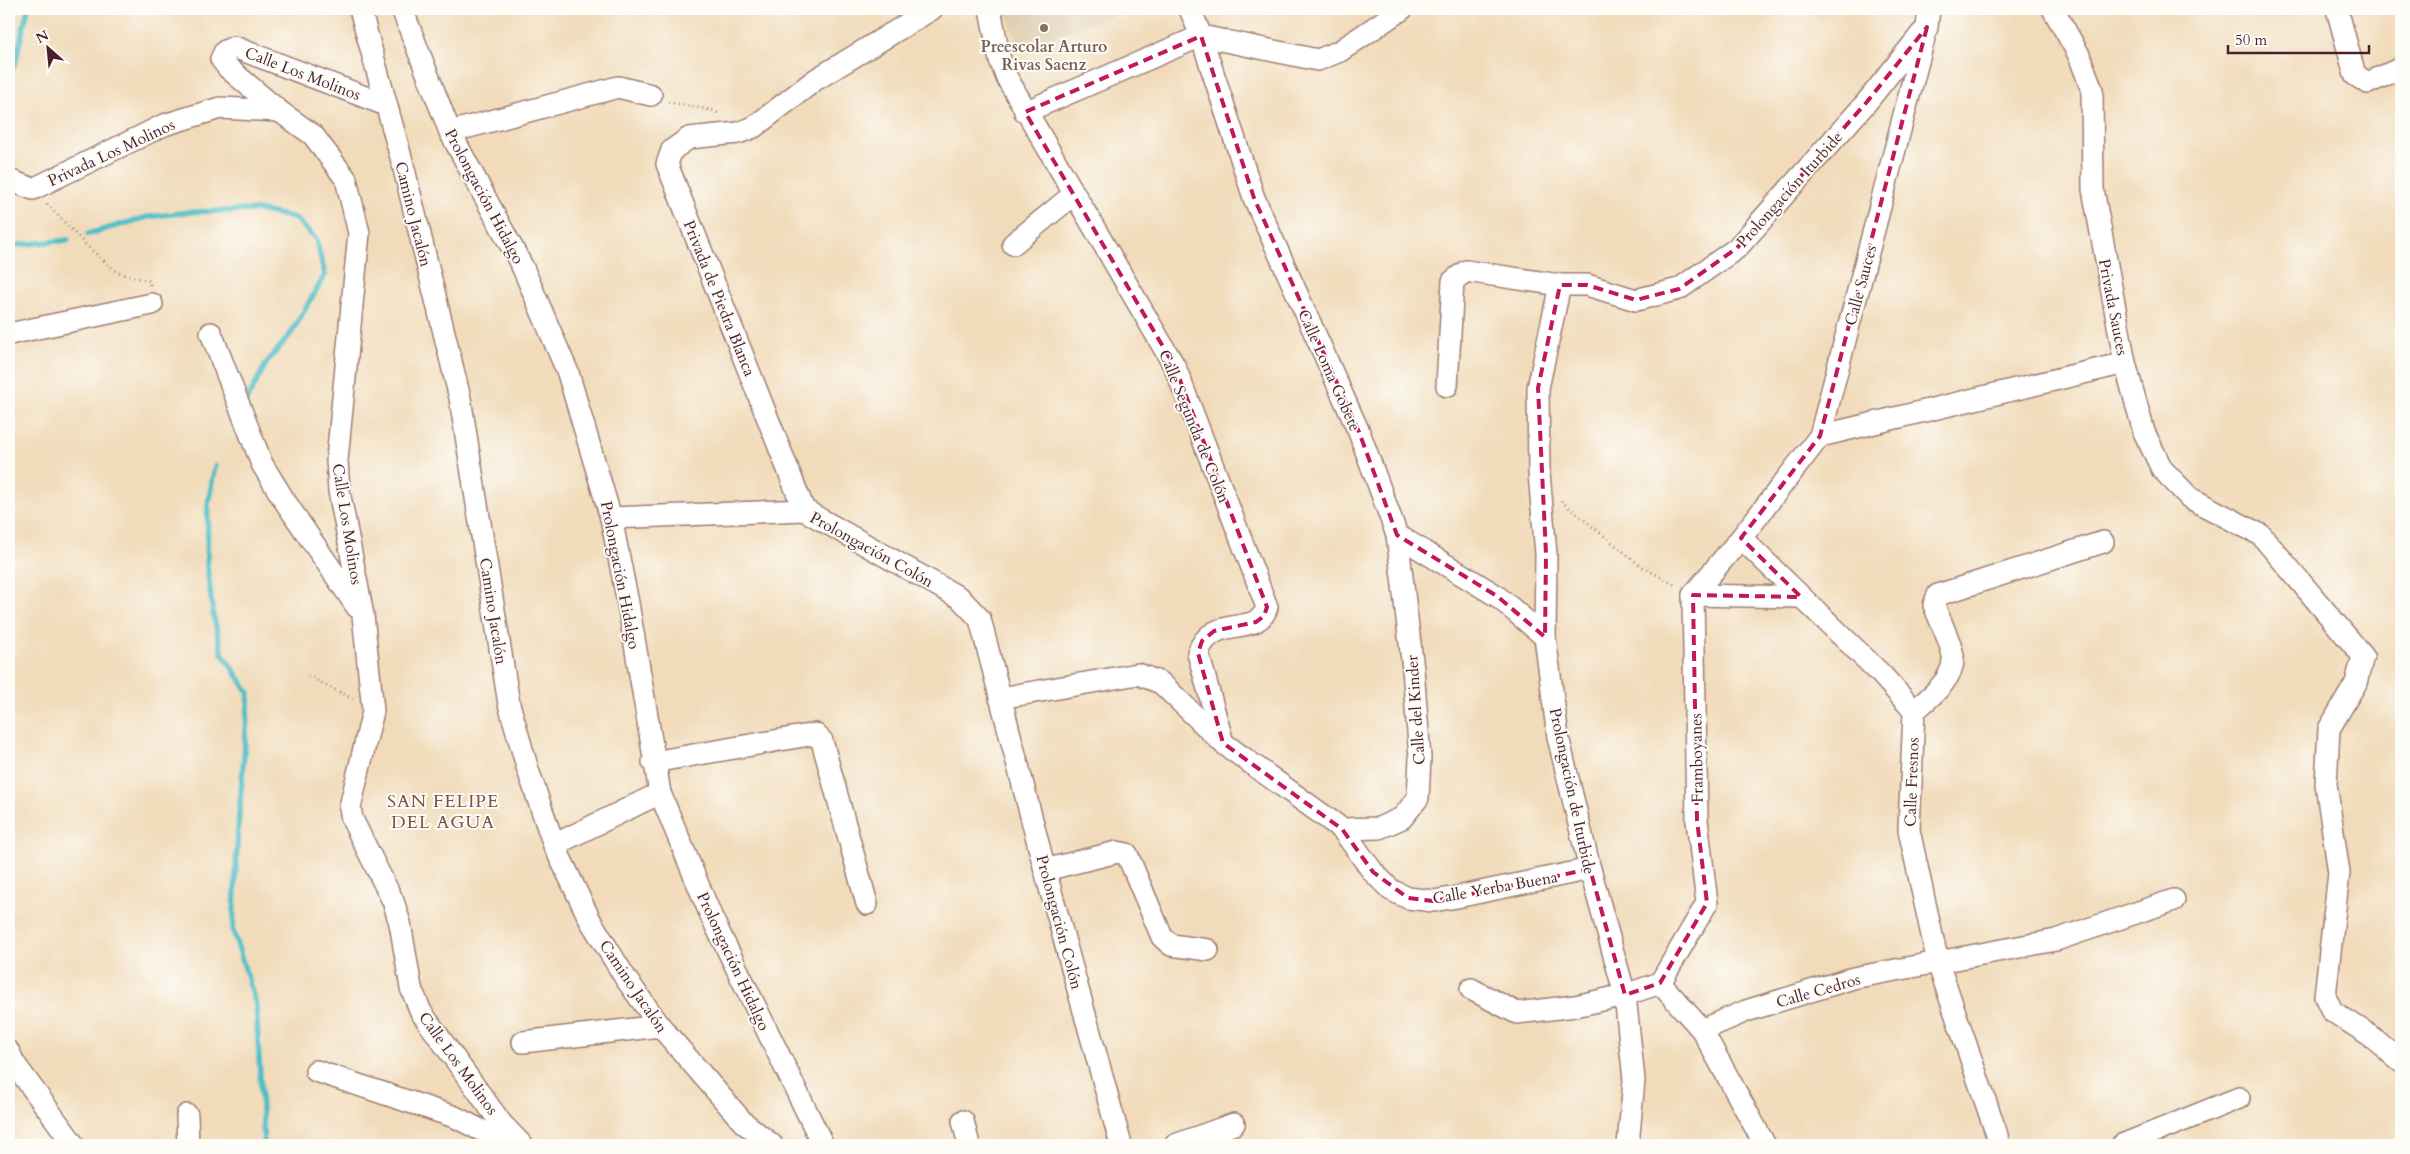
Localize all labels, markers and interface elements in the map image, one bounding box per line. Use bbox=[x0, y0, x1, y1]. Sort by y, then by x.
north arrow bbox=[22, 22, 72, 72]
marker: Preescolar Arturo Rivas Saenz bbox=[1038, 22, 1050, 34]
scale bar bbox=[2228, 22, 2369, 54]
text: N bbox=[33, 26, 52, 48]
text: 50 m bbox=[2235, 30, 2267, 50]
place label: Preescolar Arturo Rivas Saenz bbox=[981, 36, 1107, 76]
street label: Calle Los Molinos bbox=[242, 42, 364, 106]
street label: Privada Los Molinos bbox=[44, 114, 179, 192]
street label: Prolongación Hidalgo bbox=[439, 125, 529, 268]
street label: Prolongación Iturbide bbox=[1732, 127, 1848, 253]
street label: Camino Jacalón bbox=[389, 159, 437, 269]
street label: Privada de Piedra Blanca bbox=[678, 217, 761, 380]
street label: Calle Sauces bbox=[1840, 243, 1882, 328]
street label: Privada Sauces bbox=[2093, 257, 2133, 357]
street label: Calle Loma Gobete bbox=[1292, 306, 1366, 435]
street label: Calle Segunda de Colón bbox=[1153, 346, 1235, 506]
street label: Calle Los Molinos bbox=[327, 462, 367, 586]
street label: Prolongación Hidalgo bbox=[595, 499, 645, 651]
street label: Prolongación Colón bbox=[806, 507, 937, 593]
street label: Camino Jacalón bbox=[474, 556, 512, 666]
street label: Calle del Kinder bbox=[1401, 654, 1431, 766]
street label: Prolongación de Iturbide bbox=[1544, 706, 1600, 876]
street label: Framboyanes bbox=[1685, 713, 1709, 803]
street label: Calle Fresnos bbox=[1899, 737, 1925, 827]
district label: SAN FELIPE DEL AGUA bbox=[387, 789, 499, 835]
street label: Prolongación Colón bbox=[1031, 853, 1088, 992]
street label: Calle Yerba Buena bbox=[1431, 866, 1560, 910]
street label: Prolongación Hidalgo bbox=[691, 889, 775, 1035]
street label: Camino Jacalón bbox=[594, 936, 672, 1037]
street label: Calle Cedros bbox=[1774, 968, 1863, 1013]
street label: Calle Los Molinos bbox=[413, 1008, 503, 1119]

